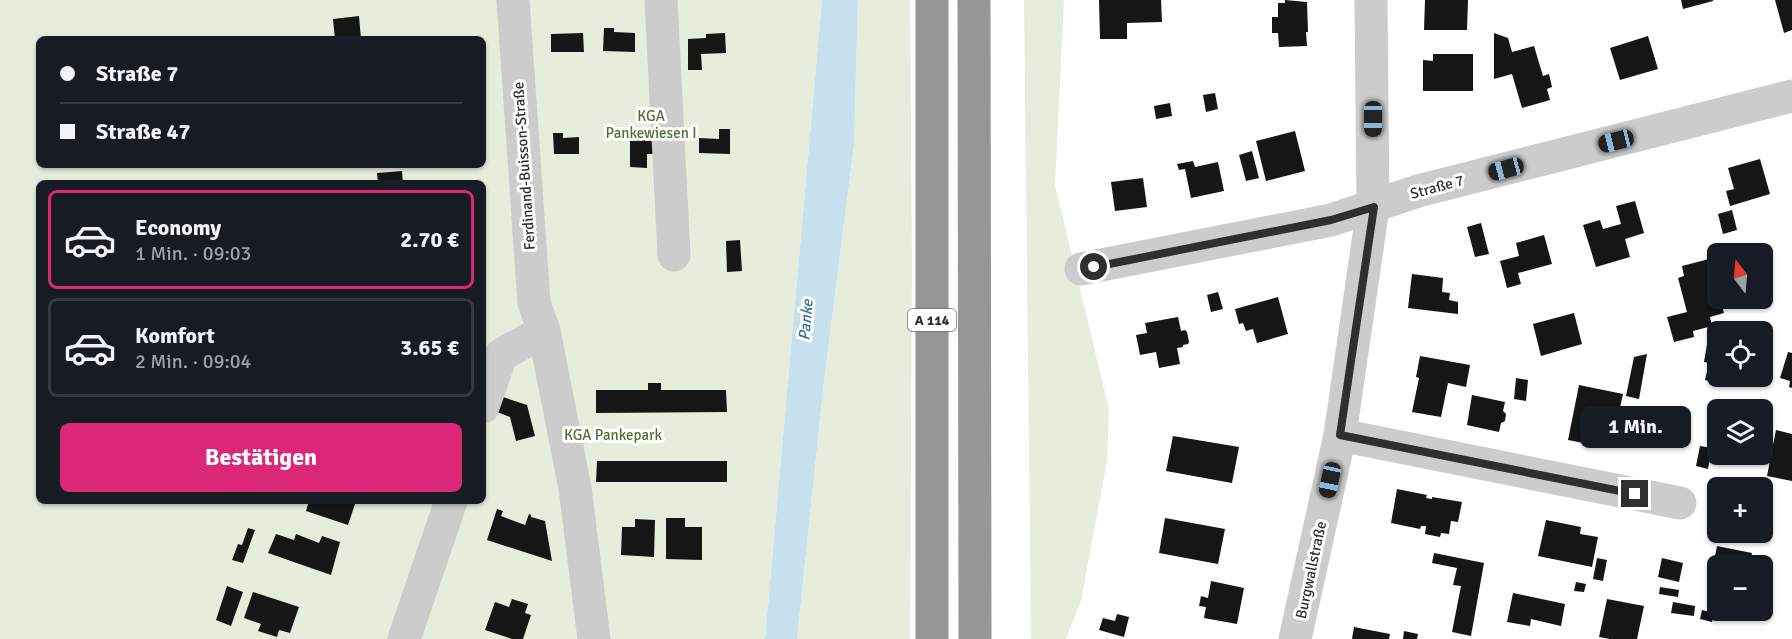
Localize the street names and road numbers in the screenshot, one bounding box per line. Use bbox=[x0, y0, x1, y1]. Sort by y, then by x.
street label: Ferdinand-Buisson-Straße bbox=[509, 81, 539, 251]
street label: Straße 7 bbox=[1408, 171, 1466, 203]
road number: A 114 bbox=[908, 309, 956, 331]
street label: Burgwallstraße bbox=[1292, 520, 1330, 620]

